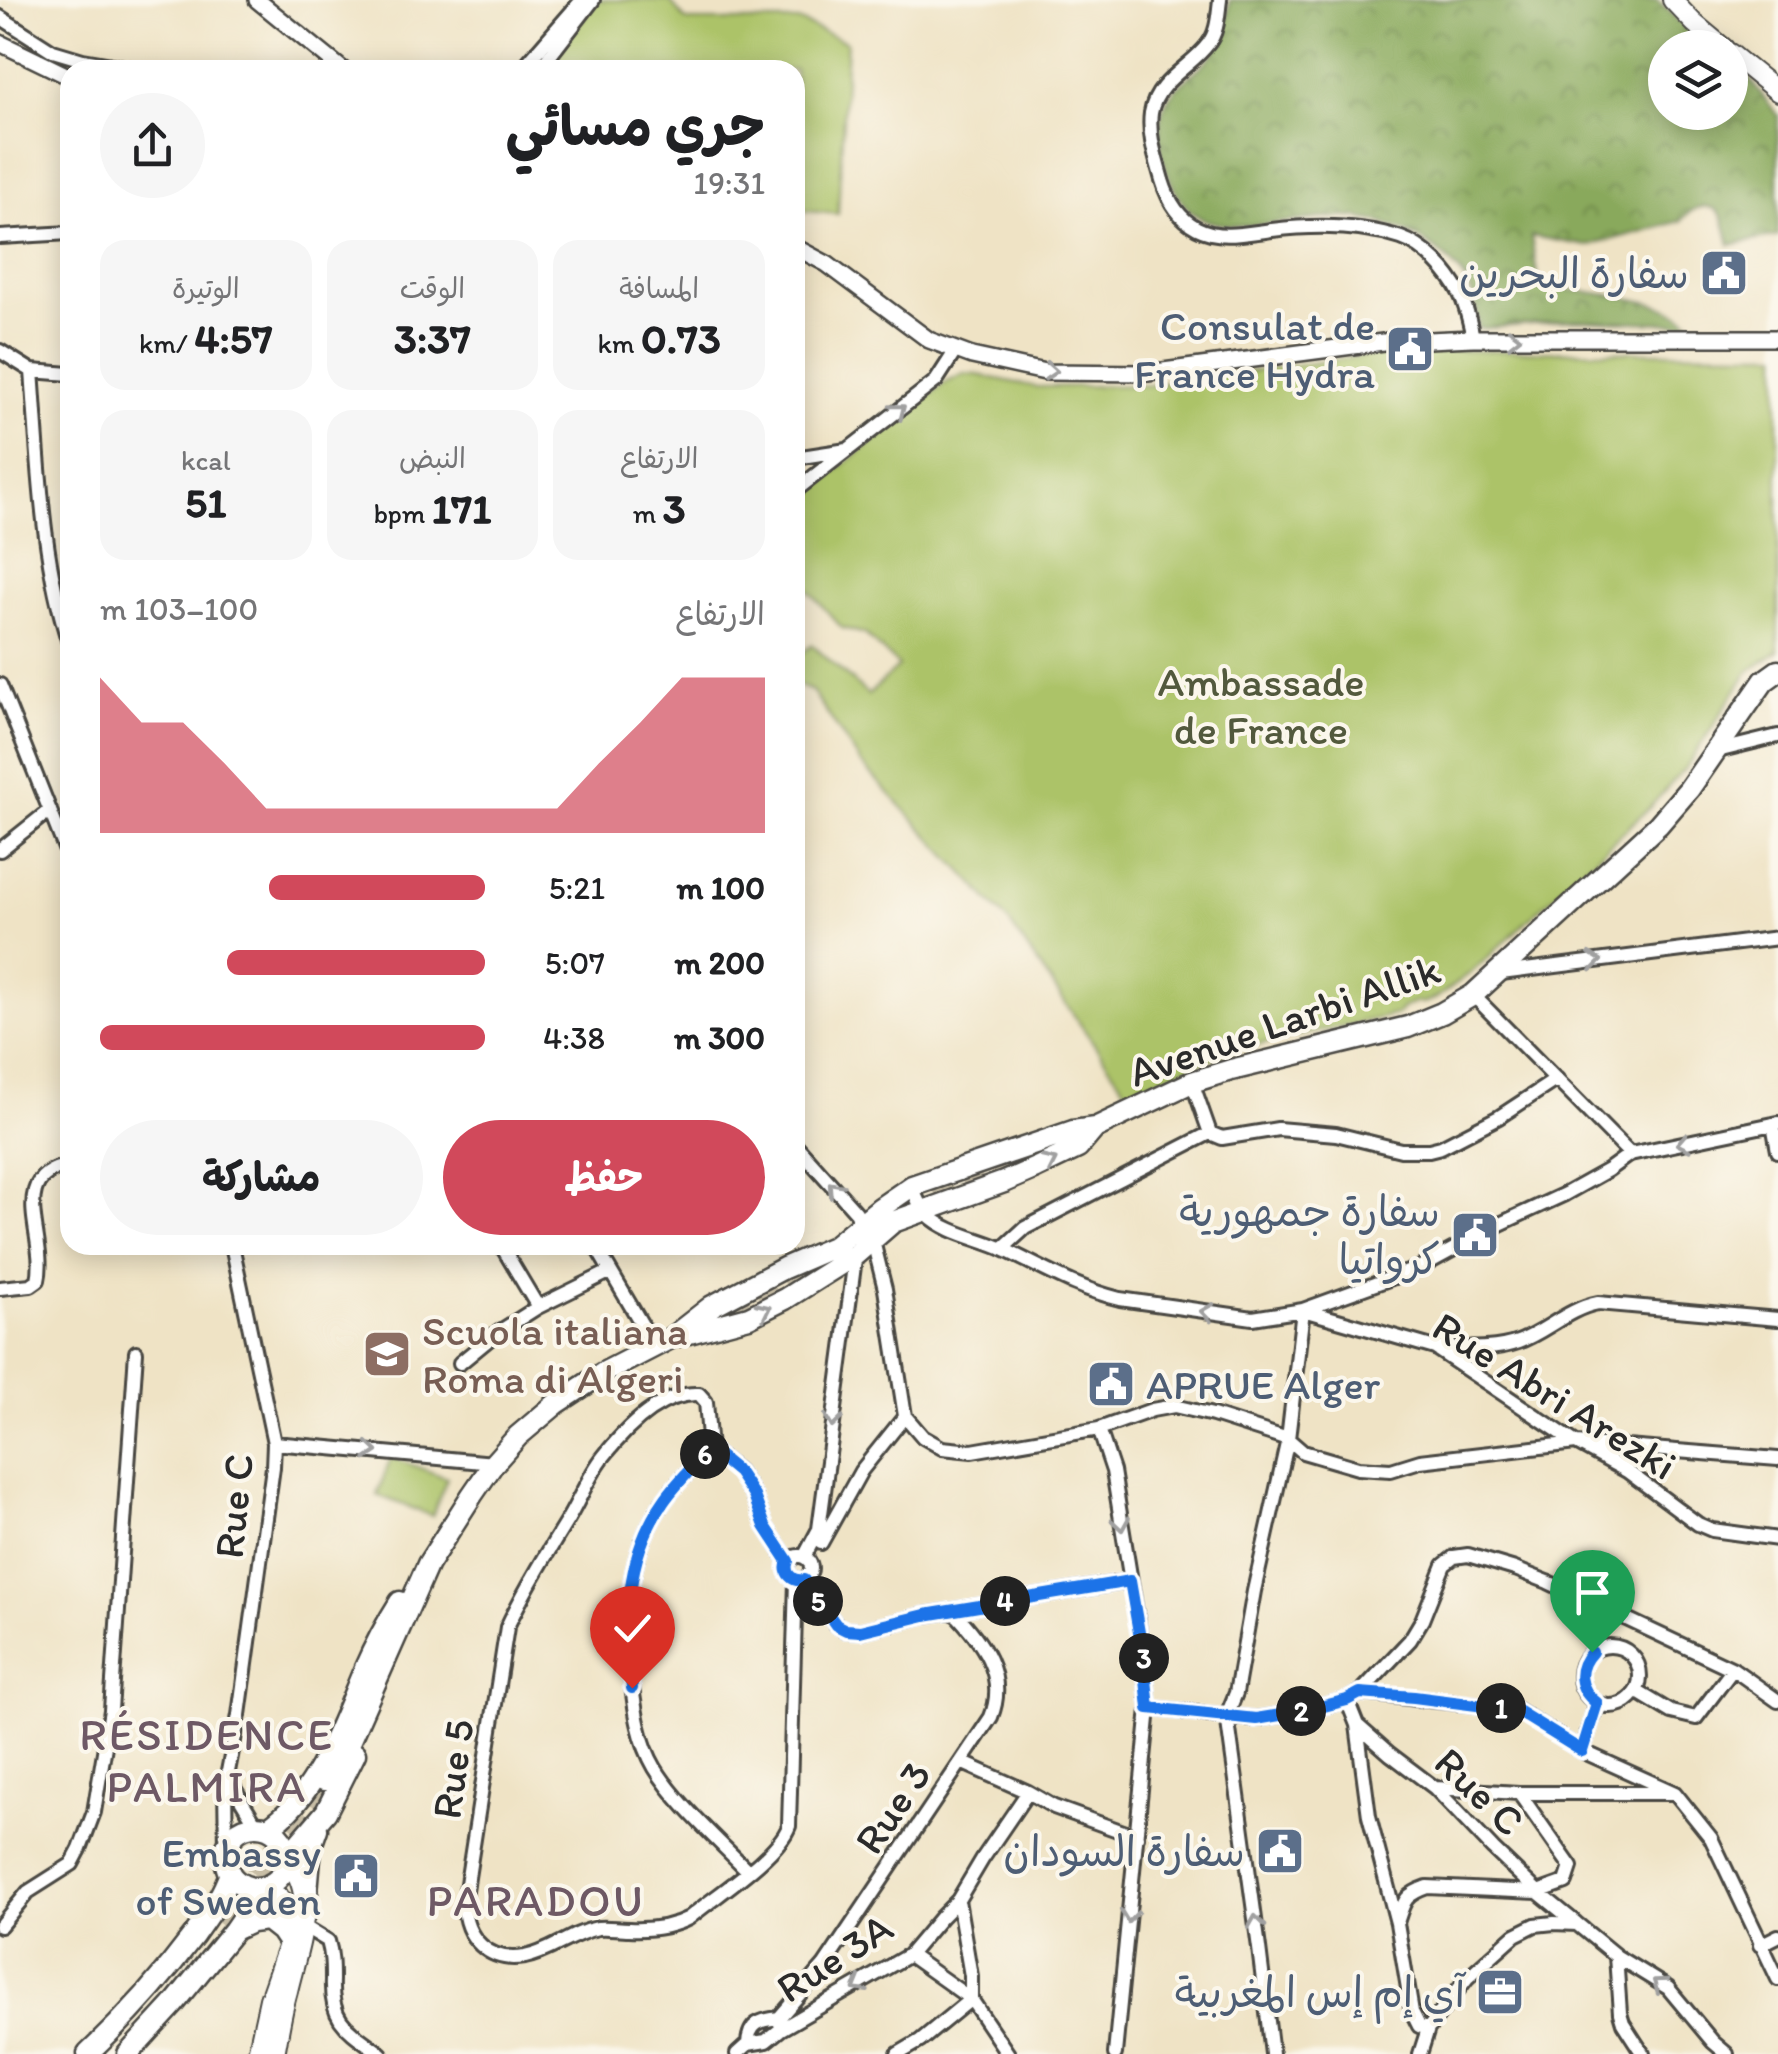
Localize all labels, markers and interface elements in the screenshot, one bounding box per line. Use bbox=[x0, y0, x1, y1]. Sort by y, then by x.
map controls bbox=[1648, 30, 1748, 130]
button: layers bbox=[1648, 30, 1748, 130]
button: share bbox=[100, 93, 205, 198]
text: جري مسائي bbox=[505, 93, 765, 159]
text: 19:31 bbox=[693, 164, 765, 202]
public building icon: سفارة البحرين bbox=[1698, 247, 1750, 299]
place label: سفارة البحرين bbox=[1459, 248, 1689, 299]
text: الوتيرة bbox=[172, 271, 240, 305]
text: الوقت bbox=[400, 271, 465, 305]
text: المسافة bbox=[619, 271, 699, 305]
place label: Consulat de France Hydra bbox=[1134, 300, 1375, 399]
text: 4:57 bbox=[194, 313, 273, 364]
text: 3:37 bbox=[394, 313, 471, 364]
text: 0.73 bbox=[641, 313, 721, 364]
public building icon: Consulat de France Hydra bbox=[1384, 323, 1436, 375]
text: /km bbox=[139, 326, 194, 360]
text: km bbox=[598, 326, 641, 360]
one-way arrow bbox=[1506, 327, 1522, 349]
one-way arrow bbox=[1044, 360, 1060, 381]
one-way arrow bbox=[888, 404, 906, 422]
text: النبض bbox=[399, 441, 466, 475]
text: الارتفاع bbox=[620, 441, 698, 475]
text: kcal bbox=[181, 443, 231, 477]
text: 51 bbox=[185, 477, 227, 528]
text: 171 bbox=[432, 483, 492, 534]
text: 3 bbox=[663, 483, 686, 534]
text: bpm bbox=[373, 496, 432, 530]
text: m bbox=[633, 496, 663, 530]
text: 100–103 m bbox=[100, 590, 258, 628]
text: الارتفاع bbox=[675, 595, 765, 633]
park label: Ambassade de France bbox=[1158, 656, 1364, 755]
text: 5:21 bbox=[549, 869, 605, 907]
text: 100 m bbox=[677, 869, 765, 907]
street label: Avenue Larbi Allik bbox=[1122, 943, 1447, 1098]
text: 5:07 bbox=[545, 944, 605, 982]
text: 200 m bbox=[675, 944, 765, 982]
one-way arrow bbox=[1587, 952, 1603, 973]
text: 4:38 bbox=[543, 1019, 605, 1057]
text: 300 m bbox=[674, 1019, 765, 1057]
button: مشاركة bbox=[100, 1120, 423, 1235]
button: حفظ bbox=[443, 1120, 765, 1235]
one-way arrow bbox=[1675, 1132, 1692, 1153]
one-way arrow bbox=[1040, 1154, 1058, 1174]
one-way arrow bbox=[828, 1181, 846, 1200]
place label: سفارة جمهورية كرواتيا bbox=[1179, 1186, 1440, 1285]
public building icon: سفارة جمهورية كرواتيا bbox=[1449, 1209, 1501, 1261]
street label: Rue Abri Arezki bbox=[1423, 1300, 1686, 1491]
one-way arrow bbox=[754, 1302, 772, 1322]
one-way arrow bbox=[1198, 1302, 1215, 1323]
place label: Scuola italiana Roma di Algeri bbox=[422, 1305, 688, 1404]
school or university icon: Scuola italiana Roma di Algeri bbox=[361, 1328, 413, 1380]
public building icon: APRUE Alger bbox=[1085, 1358, 1137, 1410]
place label: APRUE Alger bbox=[1146, 1359, 1381, 1410]
one-way arrow bbox=[824, 1413, 845, 1429]
pin: 6 bbox=[680, 1429, 730, 1479]
text: 6 bbox=[698, 1437, 712, 1471]
one-way arrow bbox=[364, 1439, 380, 1461]
street label: Rue C bbox=[203, 1451, 264, 1561]
one-way arrow bbox=[1110, 1516, 1131, 1532]
pin bbox=[1550, 1550, 1635, 1653]
icon: arrive bbox=[1565, 1565, 1620, 1620]
pin: 5 bbox=[793, 1576, 843, 1626]
pin: 4 bbox=[980, 1576, 1030, 1626]
text: 5 bbox=[811, 1584, 825, 1618]
text: 4 bbox=[997, 1584, 1013, 1618]
pin bbox=[590, 1586, 675, 1689]
icon: check bbox=[605, 1601, 660, 1656]
pin: 3 bbox=[1119, 1633, 1169, 1683]
text: 3 bbox=[1136, 1641, 1152, 1675]
pin: 1 bbox=[1476, 1683, 1526, 1733]
pin: 2 bbox=[1276, 1686, 1326, 1736]
text: 1 bbox=[1495, 1691, 1508, 1725]
text: 2 bbox=[1294, 1694, 1308, 1728]
district label: RÉSIDENCE PALMIRA bbox=[79, 1707, 335, 1813]
street label: Rue 5 bbox=[420, 1716, 485, 1822]
street label: Rue C bbox=[1424, 1737, 1535, 1846]
street label: Rue 3 bbox=[843, 1751, 942, 1863]
public building icon: سفارة السودان bbox=[1254, 1825, 1306, 1877]
place label: سفارة السودان bbox=[1003, 1826, 1245, 1877]
place label: Embassy of Sweden bbox=[135, 1827, 321, 1926]
public building icon: Embassy of Sweden bbox=[330, 1850, 382, 1902]
district label: PARADOU bbox=[427, 1873, 645, 1927]
street label: Rue 3A bbox=[767, 1901, 902, 2014]
one-way arrow bbox=[1119, 1908, 1141, 1924]
one-way arrow bbox=[1246, 1914, 1267, 1930]
office icon: آي إم إس المغربية bbox=[1474, 1966, 1526, 2018]
place label: آي إم إس المغربية bbox=[1175, 1967, 1467, 2024]
one-way arrow bbox=[852, 1974, 870, 1993]
one-way arrow bbox=[1652, 1979, 1670, 1996]

